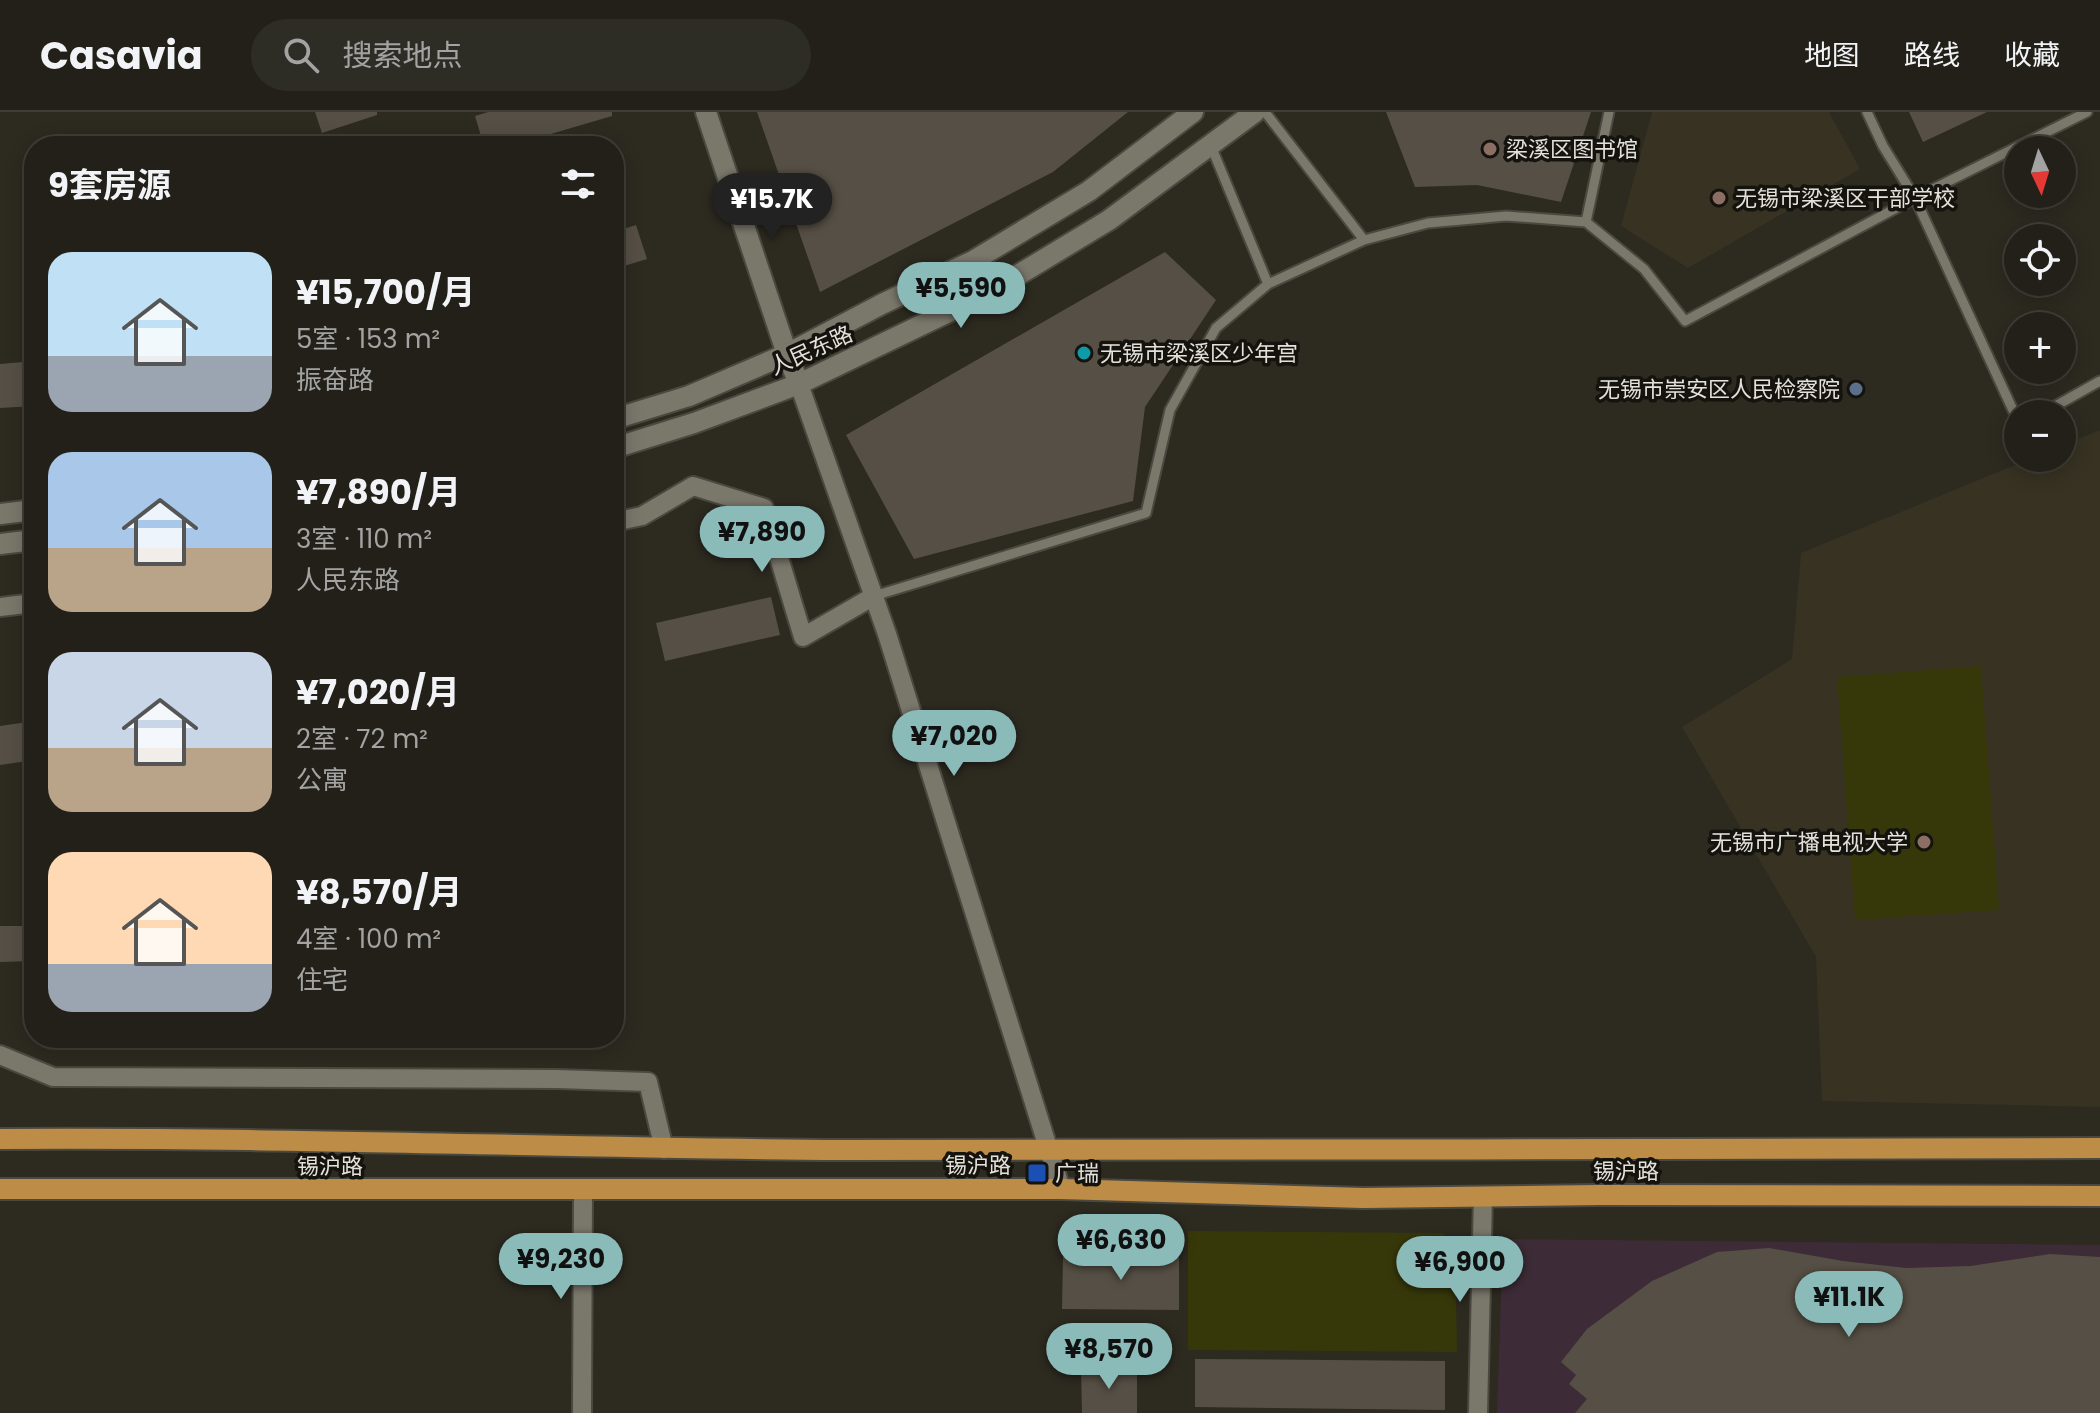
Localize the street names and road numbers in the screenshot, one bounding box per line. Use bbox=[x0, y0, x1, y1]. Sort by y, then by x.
street label: 人民东路 bbox=[765, 318, 858, 383]
street label: 锡沪路 bbox=[945, 1150, 1011, 1181]
street label: 锡沪路 bbox=[297, 1151, 363, 1182]
street label: 锡沪路 bbox=[1593, 1156, 1659, 1187]

